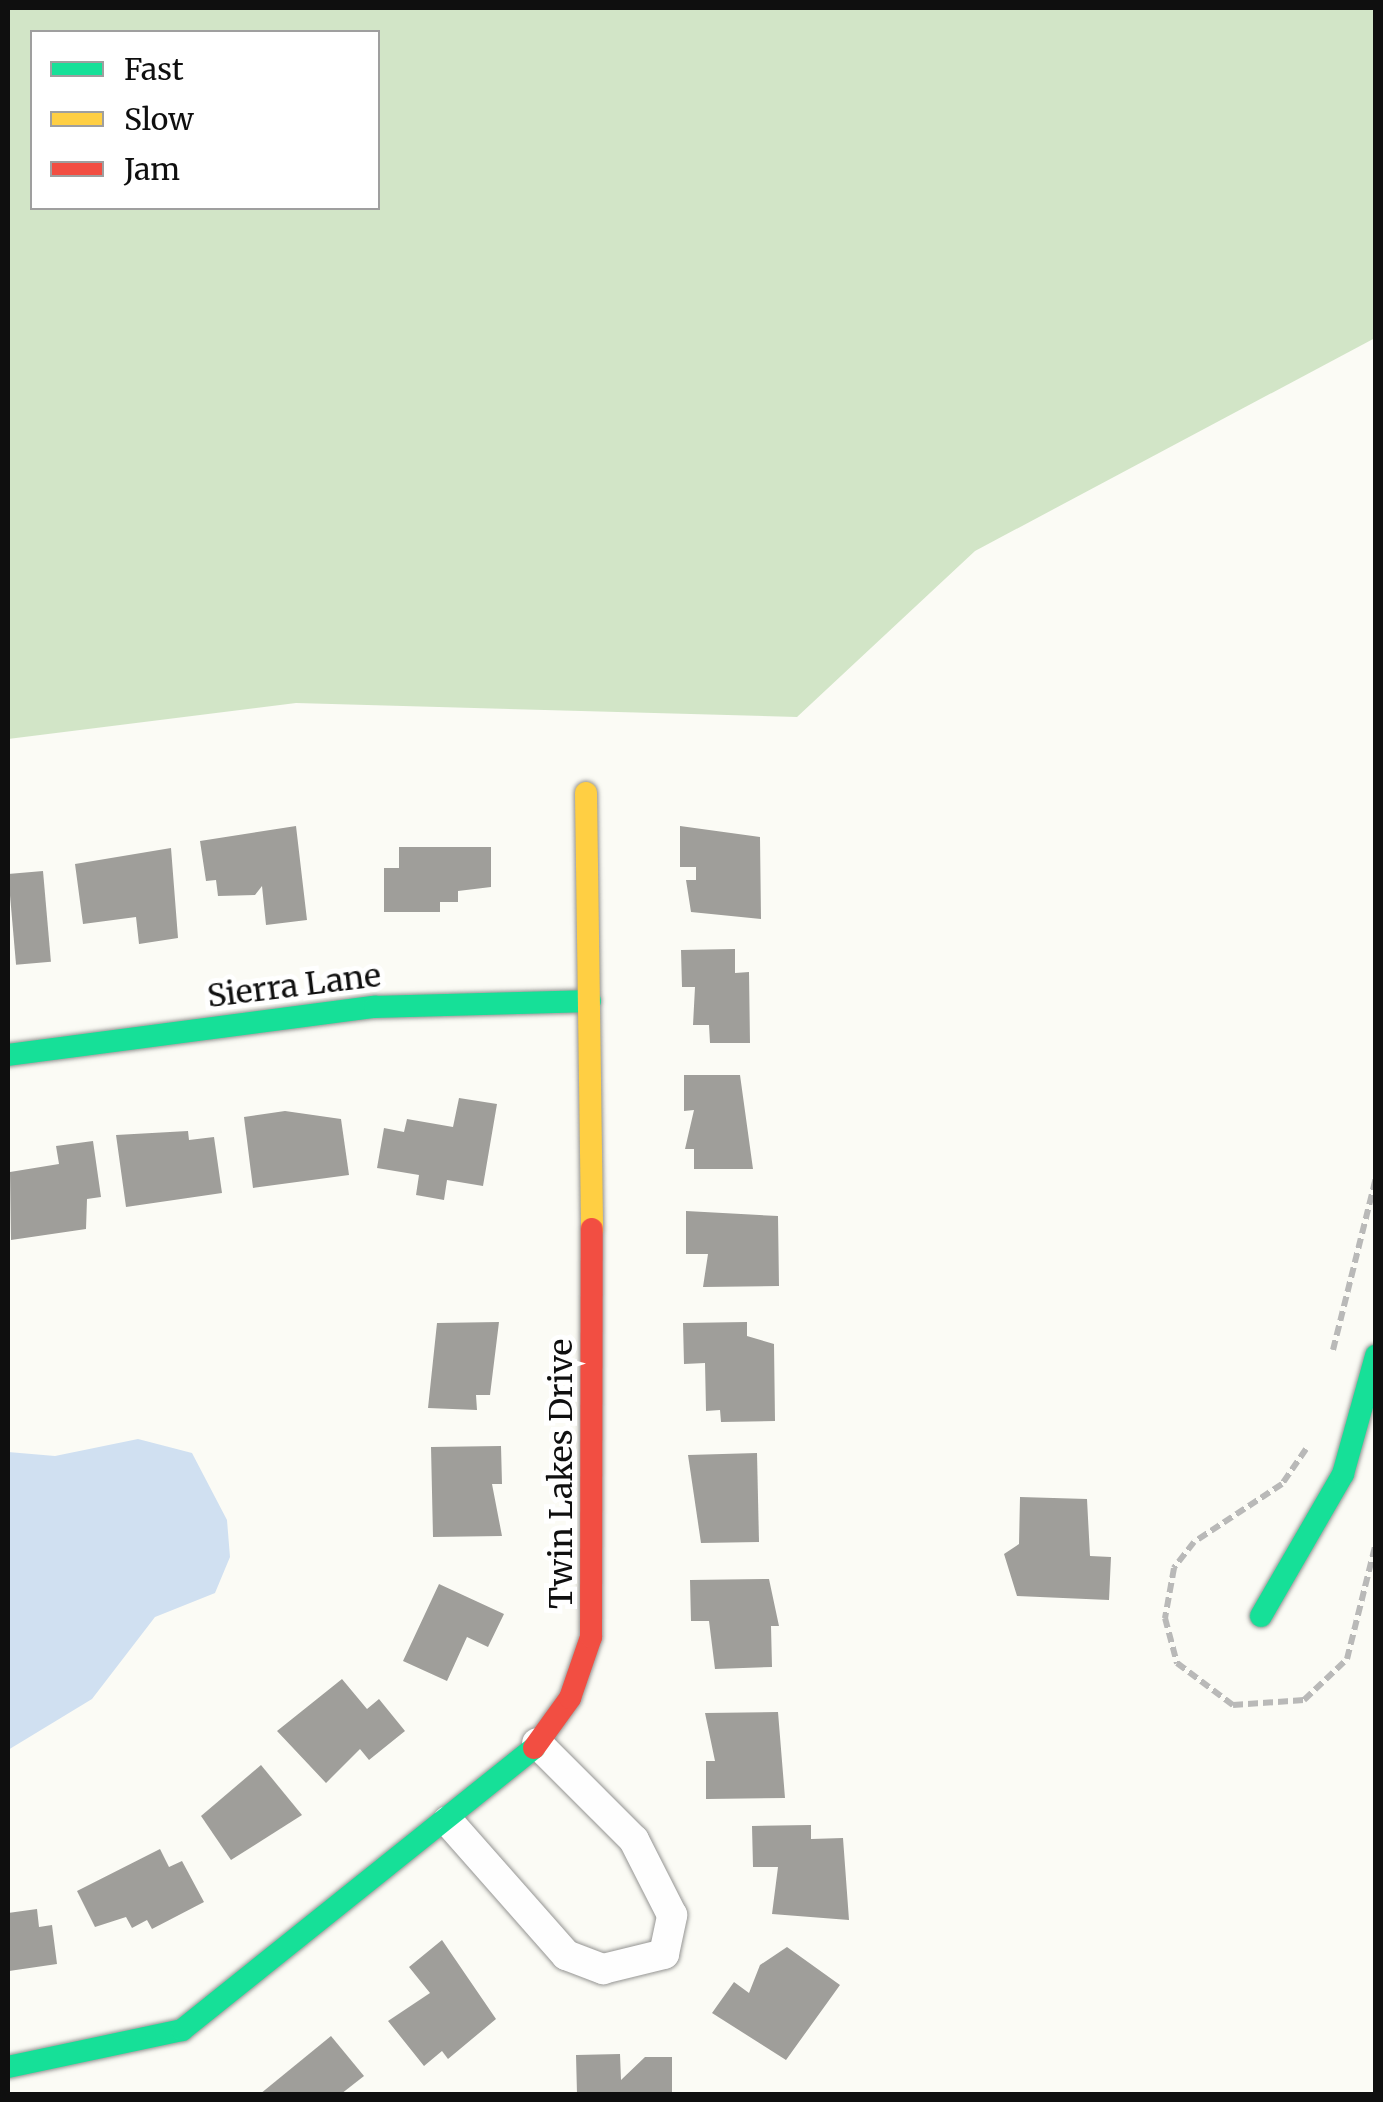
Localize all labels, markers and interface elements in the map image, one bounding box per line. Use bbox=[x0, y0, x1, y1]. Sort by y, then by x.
legend bbox=[30, 30, 380, 210]
text: Fast bbox=[124, 50, 184, 88]
text: Slow bbox=[124, 100, 194, 138]
text: Jam bbox=[124, 150, 180, 188]
street label: Sierra Lane bbox=[205, 956, 383, 1016]
street label: Twin Lakes Drive bbox=[542, 1339, 580, 1609]

